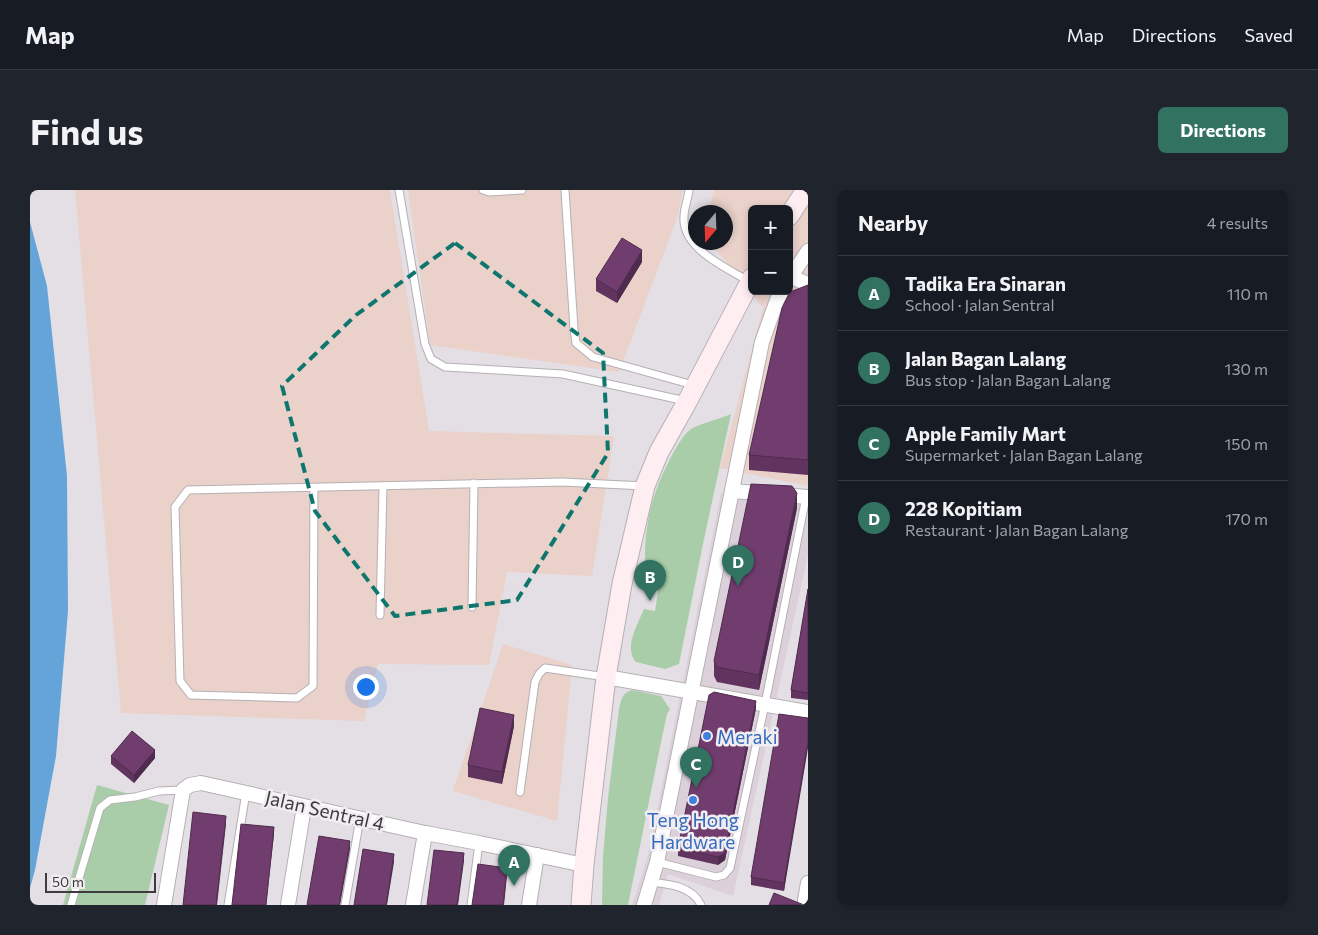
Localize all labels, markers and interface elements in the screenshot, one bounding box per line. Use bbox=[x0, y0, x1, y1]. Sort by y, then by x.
text: Map bbox=[25, 20, 75, 49]
text: Map bbox=[1067, 24, 1104, 46]
text: Directions bbox=[1132, 24, 1216, 46]
text: Saved bbox=[1244, 24, 1293, 46]
button: Directions bbox=[1158, 107, 1288, 153]
text: Find us bbox=[30, 109, 144, 152]
north arrow bbox=[688, 205, 733, 250]
map controls bbox=[748, 205, 793, 295]
button: + bbox=[748, 205, 793, 250]
text: Nearby bbox=[858, 210, 928, 235]
text: 4 results bbox=[1207, 213, 1268, 232]
button: − bbox=[748, 250, 793, 295]
text: Tadika Era Sinaran bbox=[905, 272, 1066, 295]
text: A bbox=[868, 284, 880, 303]
text: 110 m bbox=[1227, 284, 1268, 303]
text: School · Jalan Sentral bbox=[905, 295, 1054, 314]
text: Jalan Bagan Lalang bbox=[905, 347, 1066, 370]
text: B bbox=[869, 359, 879, 378]
text: 130 m bbox=[1225, 359, 1268, 378]
text: Bus stop · Jalan Bagan Lalang bbox=[905, 370, 1111, 389]
text: Apple Family Mart bbox=[905, 422, 1066, 445]
text: C bbox=[869, 434, 879, 453]
text: 150 m bbox=[1225, 434, 1268, 453]
text: Supermarket · Jalan Bagan Lalang bbox=[905, 445, 1143, 464]
text: 228 Kopitiam bbox=[905, 497, 1022, 520]
text: D bbox=[868, 509, 880, 528]
text: 170 m bbox=[1225, 509, 1268, 528]
text: Restaurant · Jalan Bagan Lalang bbox=[905, 520, 1128, 539]
pin: D bbox=[722, 545, 754, 586]
pin: B bbox=[634, 560, 666, 601]
your location bbox=[353, 674, 379, 700]
place label: Meraki bbox=[717, 725, 778, 748]
marker: Meraki bbox=[701, 730, 713, 742]
pin: C bbox=[680, 747, 712, 788]
street label: Jalan Sentral 4 bbox=[263, 785, 387, 835]
marker: Teng Hong Hardware bbox=[687, 794, 699, 806]
place label: Teng Hong Hardware bbox=[647, 808, 739, 853]
pin: A bbox=[498, 845, 530, 886]
scale bar bbox=[45, 870, 156, 893]
text: 50 m bbox=[52, 873, 84, 890]

